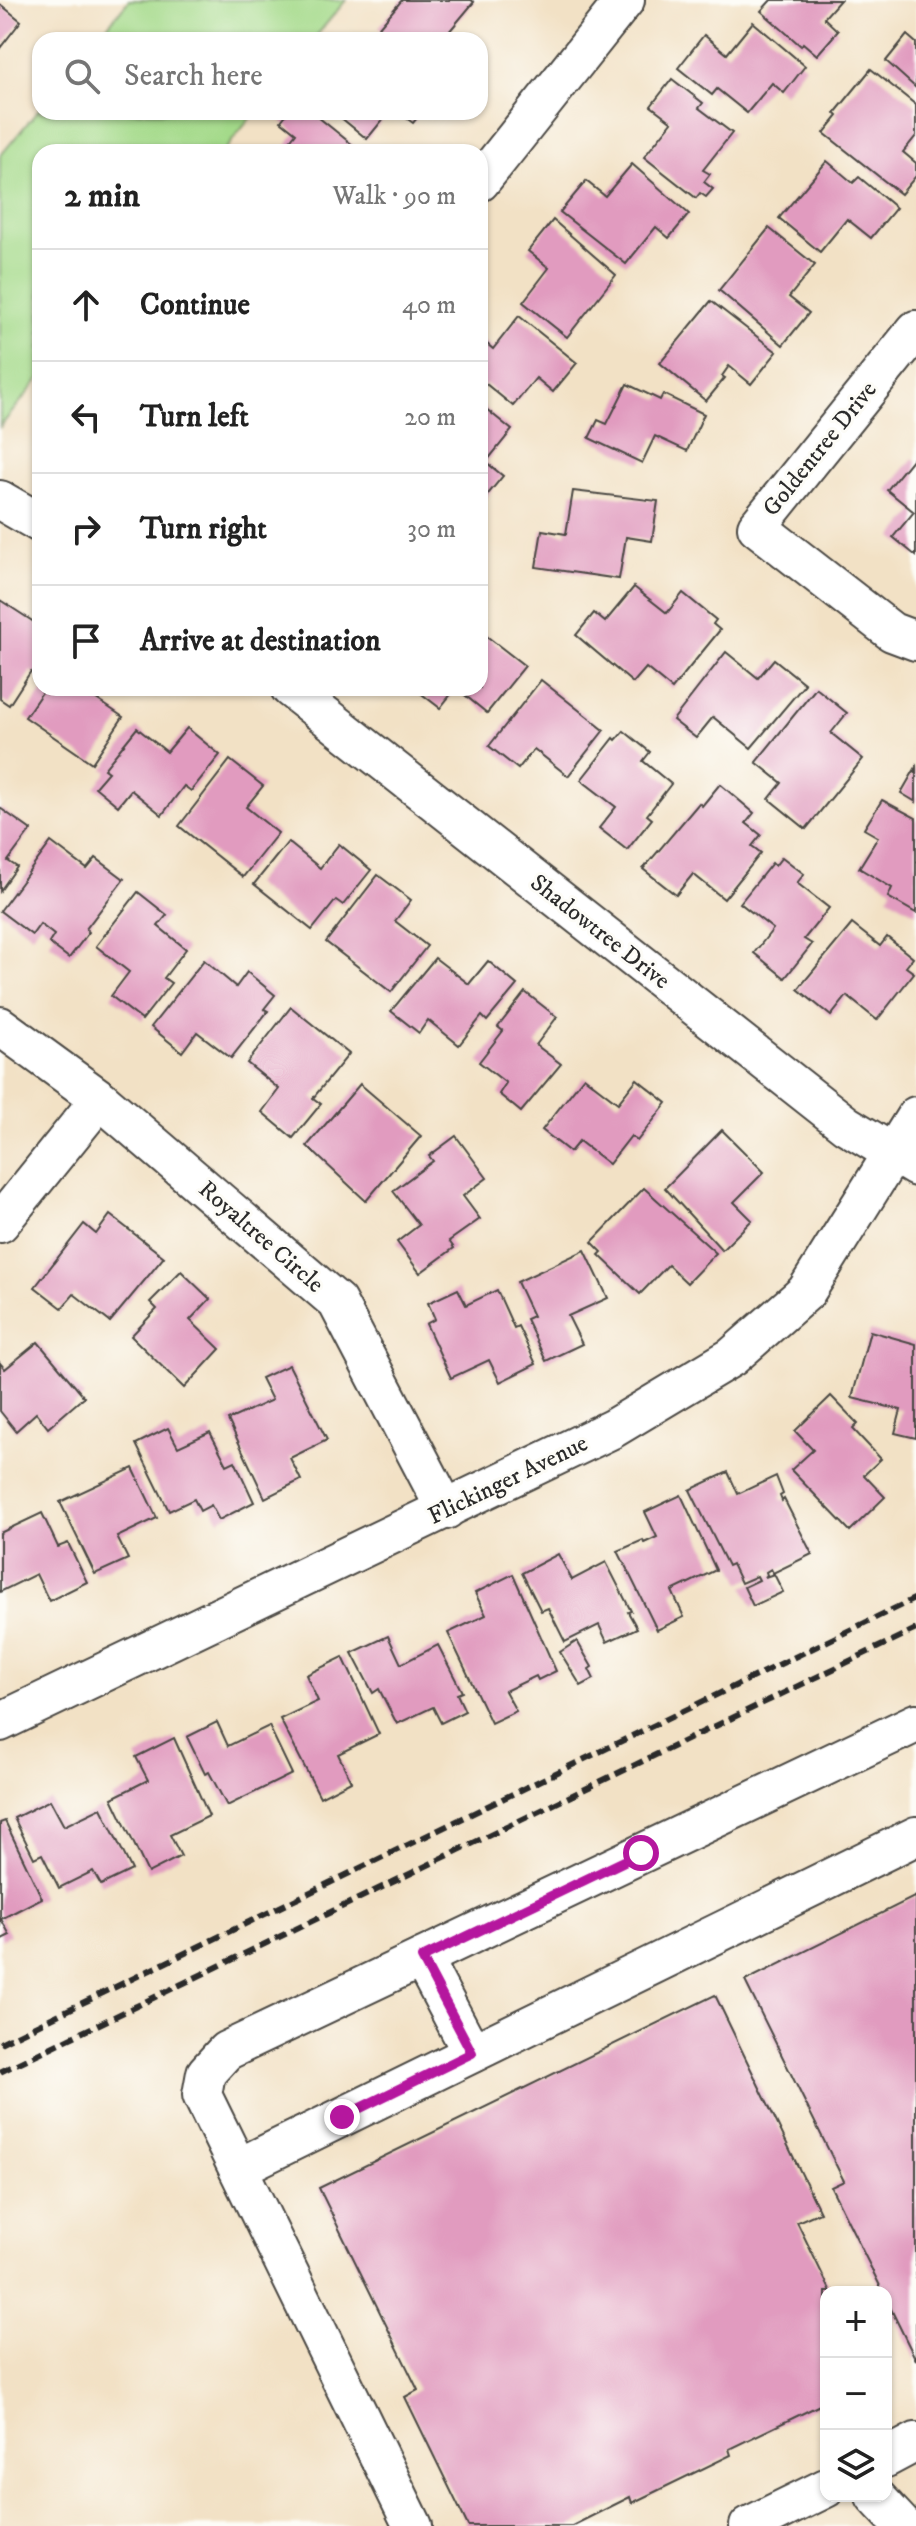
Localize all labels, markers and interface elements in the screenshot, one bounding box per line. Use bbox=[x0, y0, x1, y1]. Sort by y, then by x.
search box bbox=[32, 32, 488, 120]
icon: search bbox=[60, 54, 104, 98]
text: Search here bbox=[124, 58, 263, 95]
text: 2 min bbox=[64, 175, 140, 217]
text: Walk · 90 m bbox=[333, 180, 456, 213]
icon: ahead bbox=[64, 283, 108, 327]
text: Continue bbox=[140, 287, 250, 324]
text: 40 m bbox=[402, 289, 456, 322]
street label: Goldentree Drive bbox=[756, 375, 884, 523]
icon: left bbox=[64, 395, 108, 439]
text: Turn left bbox=[140, 399, 249, 436]
text: 20 m bbox=[404, 401, 456, 434]
icon: right bbox=[64, 507, 108, 551]
text: Turn right bbox=[140, 511, 267, 548]
text: 30 m bbox=[407, 513, 456, 546]
icon: arrive bbox=[64, 619, 108, 663]
text: Arrive at destination bbox=[140, 623, 381, 660]
street label: Shadowtree Drive bbox=[524, 868, 676, 996]
street label: Royaltree Circle bbox=[192, 1174, 330, 1300]
street label: Flickinger Avenue bbox=[423, 1428, 593, 1532]
route start bbox=[623, 1835, 659, 1871]
route end bbox=[324, 2099, 360, 2135]
map controls bbox=[820, 2286, 892, 2502]
button: + bbox=[820, 2286, 892, 2358]
button: − bbox=[820, 2358, 892, 2430]
button: layers bbox=[820, 2430, 892, 2502]

